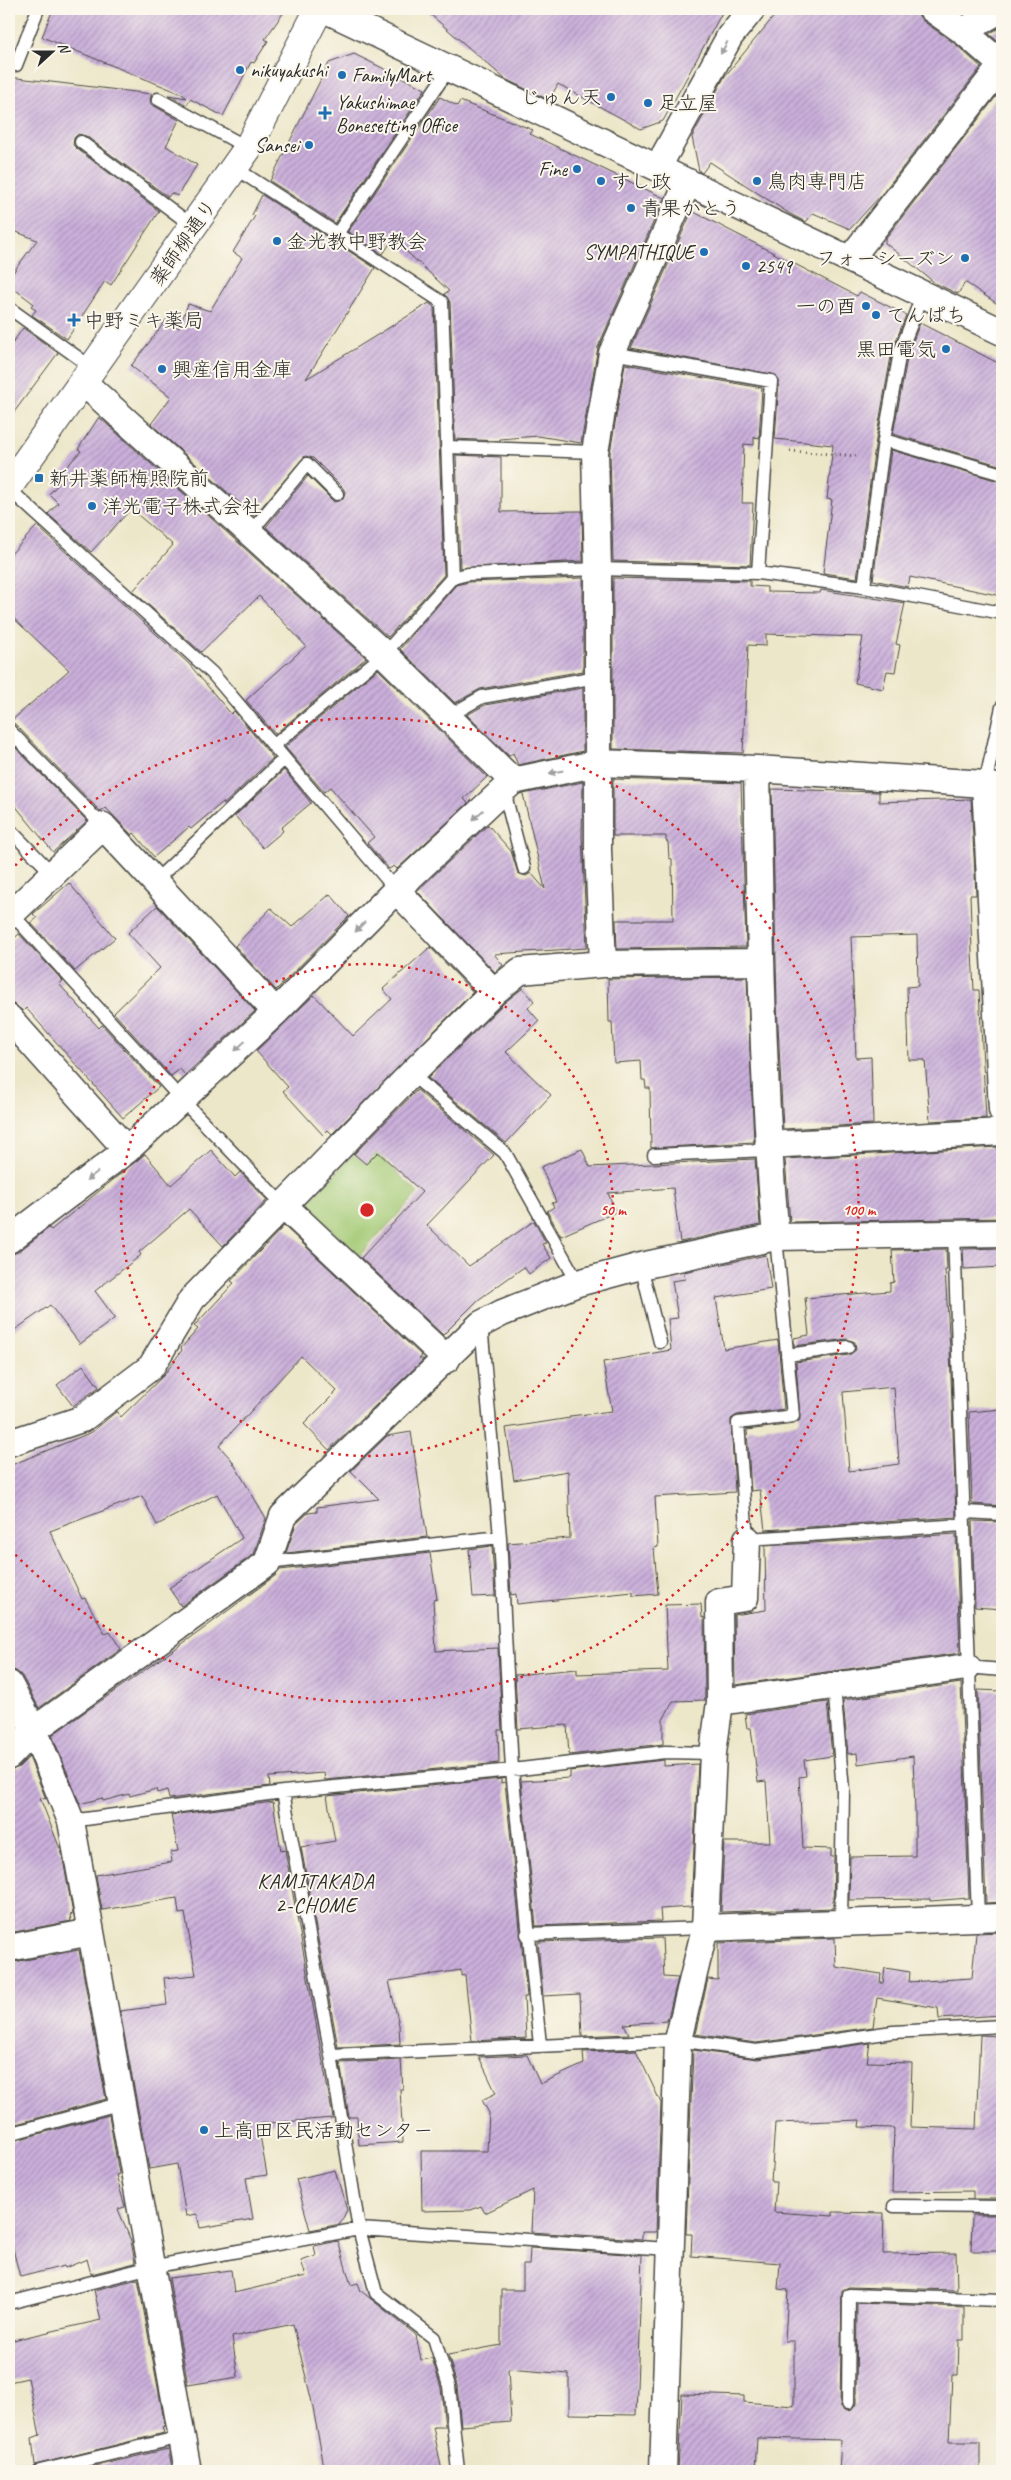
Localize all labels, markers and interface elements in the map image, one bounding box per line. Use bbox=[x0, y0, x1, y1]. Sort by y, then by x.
north arrow bbox=[28, 28, 78, 78]
text: N bbox=[54, 40, 74, 57]
one-way arrow bbox=[719, 42, 728, 55]
place label: nikuyakushi bbox=[250, 58, 329, 83]
place label: FamilyMart bbox=[352, 63, 433, 88]
marker: nikuyakushi bbox=[234, 64, 246, 76]
marker: FamilyMart bbox=[336, 69, 348, 81]
place label: じゅん天 bbox=[521, 85, 601, 110]
place label: Yakushimae Bonesetting Office bbox=[336, 90, 458, 138]
marker: じゅん天 bbox=[605, 91, 617, 103]
place label: 足立屋 bbox=[658, 91, 718, 116]
marker: 足立屋 bbox=[642, 97, 654, 109]
marker: Yakushimae Bonesetting Office bbox=[318, 106, 332, 120]
place label: Sansei bbox=[255, 133, 301, 158]
marker: Sansei bbox=[303, 139, 315, 151]
place label: Fine bbox=[538, 157, 568, 182]
marker: Fine bbox=[571, 163, 583, 175]
place label: すし政 bbox=[611, 169, 671, 194]
place label: 鳥肉専門店 bbox=[767, 169, 867, 194]
marker: すし政 bbox=[595, 175, 607, 187]
marker: 鳥肉専門店 bbox=[751, 175, 763, 187]
street label: 薬師柳通り bbox=[144, 194, 222, 290]
place label: 青果かとう bbox=[641, 196, 741, 221]
marker: 青果かとう bbox=[625, 202, 637, 214]
place label: 金光教中野教会 bbox=[287, 229, 427, 254]
marker: 金光教中野教会 bbox=[271, 235, 283, 247]
place label: SYMPATHIQUE bbox=[584, 240, 696, 265]
marker: SYMPATHIQUE bbox=[698, 246, 710, 258]
place label: フォーシーズン bbox=[816, 246, 955, 271]
marker: フォーシーズン bbox=[959, 252, 971, 264]
place label: 2549 bbox=[756, 254, 794, 279]
marker: 2549 bbox=[740, 260, 752, 272]
place label: 一の酉 bbox=[796, 294, 856, 319]
marker: 一の酉 bbox=[860, 300, 872, 312]
place label: てんぱち bbox=[886, 303, 966, 328]
place label: 中野ミキ薬局 bbox=[84, 308, 204, 333]
marker: てんぱち bbox=[870, 309, 882, 321]
marker: 中野ミキ薬局 bbox=[68, 314, 80, 326]
place label: 黒田電気 bbox=[856, 337, 936, 362]
marker: 黒田電気 bbox=[940, 343, 952, 355]
place label: 興産信用金庫 bbox=[172, 357, 292, 382]
marker: 興産信用金庫 bbox=[156, 363, 168, 375]
place label: 新井薬師梅照院前 bbox=[49, 466, 209, 491]
marker: 新井薬師梅照院前 bbox=[33, 472, 45, 484]
place label: 洋光電子株式会社 bbox=[102, 494, 262, 519]
marker: 洋光電子株式会社 bbox=[86, 500, 98, 512]
one-way arrow bbox=[548, 769, 564, 777]
one-way arrow bbox=[471, 809, 484, 820]
one-way arrow bbox=[354, 920, 366, 932]
one-way arrow bbox=[234, 1040, 247, 1051]
one-way arrow bbox=[86, 1171, 99, 1182]
centre of rings bbox=[358, 1201, 376, 1219]
text: 50 m bbox=[600, 1201, 627, 1220]
text: 100 m bbox=[843, 1201, 877, 1220]
district label: KAMITAKADA 2-CHOME bbox=[257, 1868, 375, 1918]
place label: 上高田区民活動センター bbox=[214, 2118, 433, 2143]
marker: 上高田区民活動センター bbox=[198, 2124, 210, 2136]

